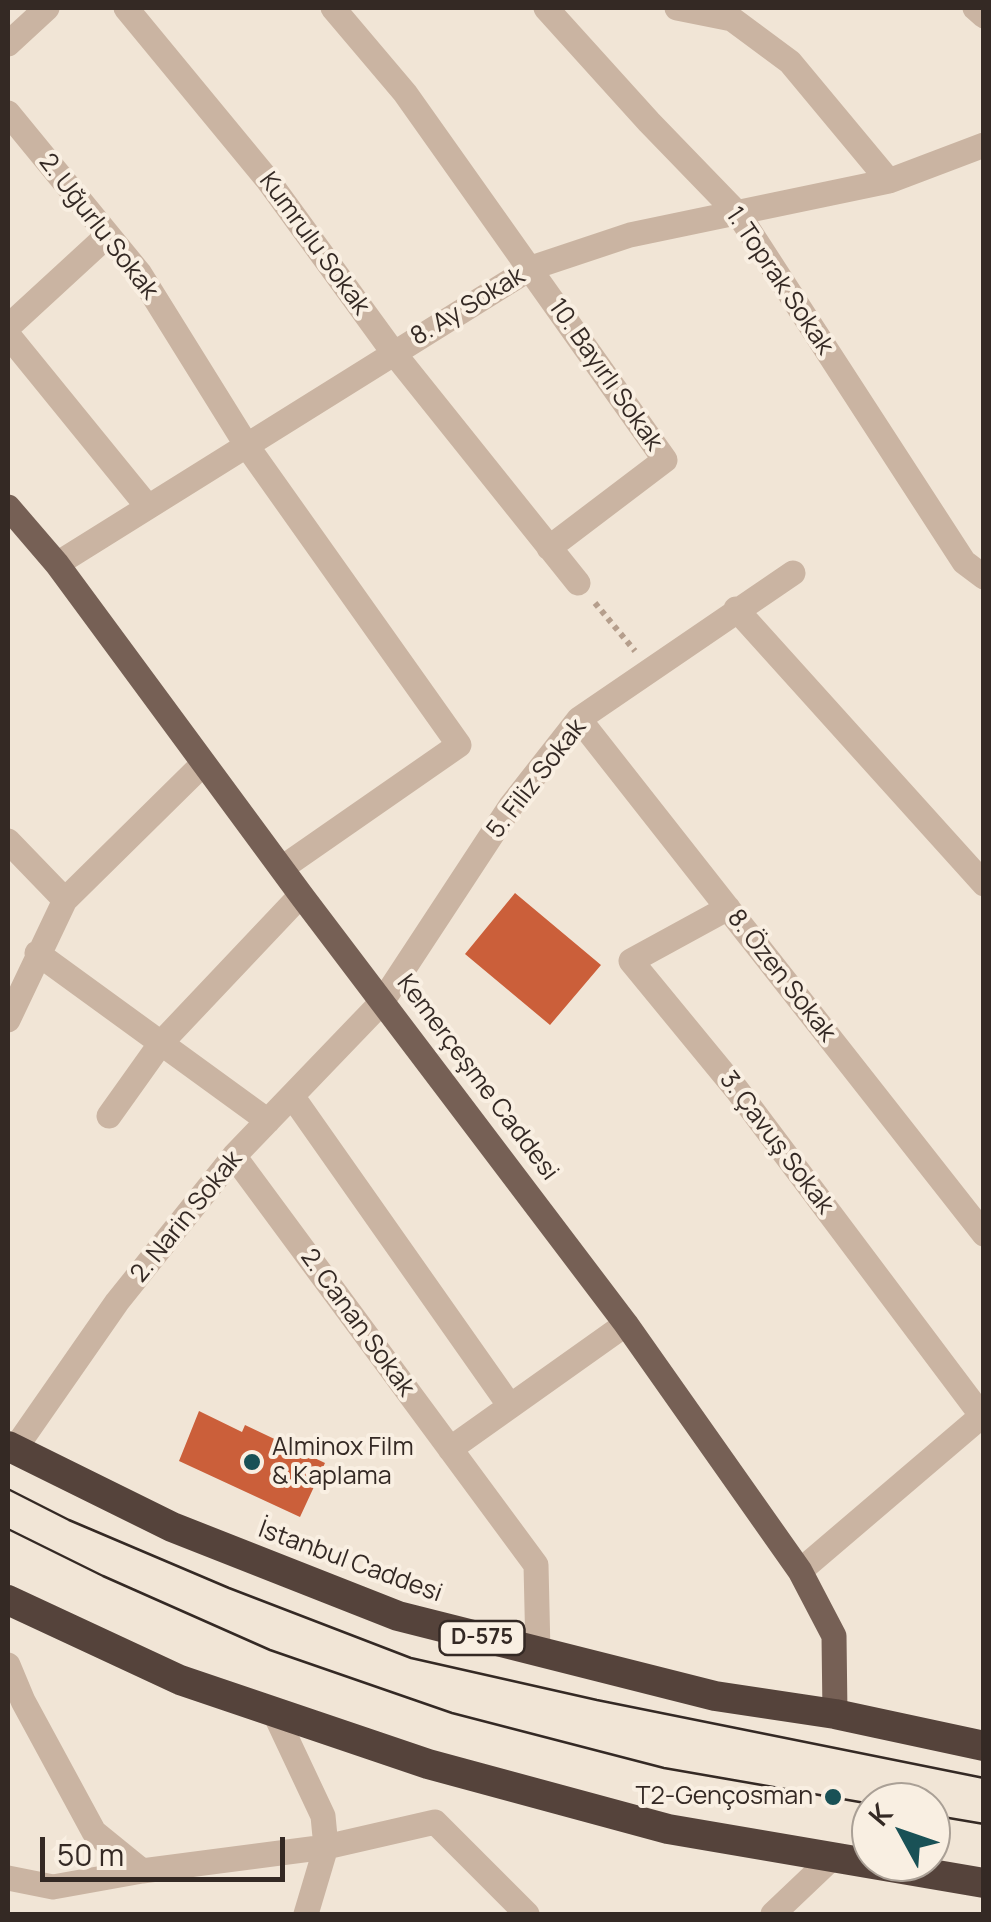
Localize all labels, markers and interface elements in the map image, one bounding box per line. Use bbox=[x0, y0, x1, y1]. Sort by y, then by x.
street label: 2. Uğurlu Sokak bbox=[32, 148, 164, 306]
street label: Kumrulu Sokak bbox=[252, 167, 376, 321]
street label: 1. Toprak Sokak bbox=[719, 202, 839, 360]
street label: 8. Ay Sokak bbox=[406, 261, 530, 353]
street label: 10. Bayırlı Sokak bbox=[542, 293, 668, 457]
street label: 5. Filiz Sokak bbox=[481, 713, 593, 845]
street label: 8. Özen Sokak bbox=[720, 904, 842, 1048]
street label: Kemerçeşme Caddesi bbox=[390, 969, 564, 1187]
street label: 3. Çavuş Sokak bbox=[713, 1066, 839, 1220]
street label: 2. Narin Sokak bbox=[125, 1145, 249, 1289]
street label: 2. Canan Sokak bbox=[293, 1243, 421, 1403]
place label: Alminox Film & Kaplama bbox=[272, 1433, 414, 1492]
marker: Alminox Film & Kaplama bbox=[241, 1451, 263, 1473]
street label: İstanbul Caddesi bbox=[254, 1515, 446, 1609]
road number: D-575 bbox=[440, 1621, 524, 1655]
place label: T2-Gençosman bbox=[636, 1782, 813, 1812]
north arrow bbox=[851, 1782, 951, 1882]
marker: T2-Gençosman bbox=[822, 1786, 844, 1808]
text: K bbox=[859, 1795, 900, 1833]
scale bar bbox=[45, 1817, 290, 1879]
text: 50 m bbox=[57, 1834, 124, 1875]

